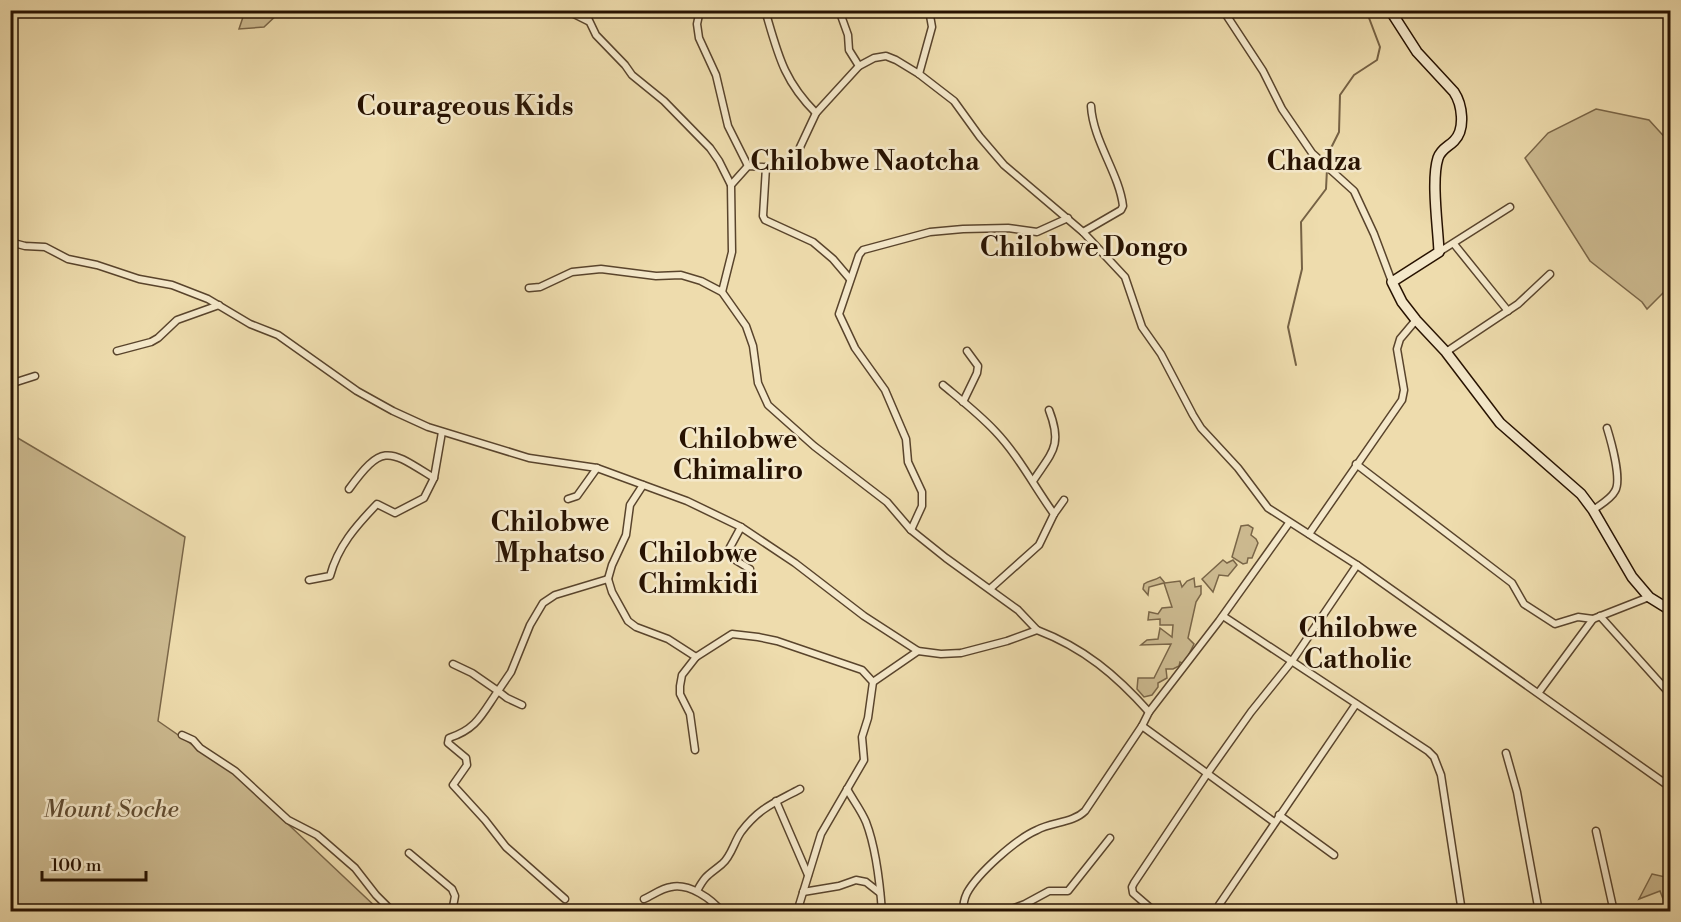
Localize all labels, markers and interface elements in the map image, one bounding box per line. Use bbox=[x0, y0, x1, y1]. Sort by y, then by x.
district label: Courageous Kids bbox=[357, 90, 573, 124]
district label: Chilobwe Naotcha bbox=[750, 145, 980, 179]
district label: Chadza bbox=[1266, 145, 1362, 179]
district label: Chilobwe Dongo bbox=[980, 231, 1188, 265]
district label: Chilobwe Chimaliro bbox=[673, 423, 803, 488]
district label: Chilobwe Mphatso bbox=[490, 506, 610, 571]
district label: Chilobwe Chimkidi bbox=[638, 537, 758, 602]
district label: Chilobwe Catholic bbox=[1298, 612, 1418, 677]
park label: Mount Soche bbox=[43, 795, 179, 825]
scale bar bbox=[42, 844, 146, 882]
text: 100 m bbox=[51, 854, 102, 877]

